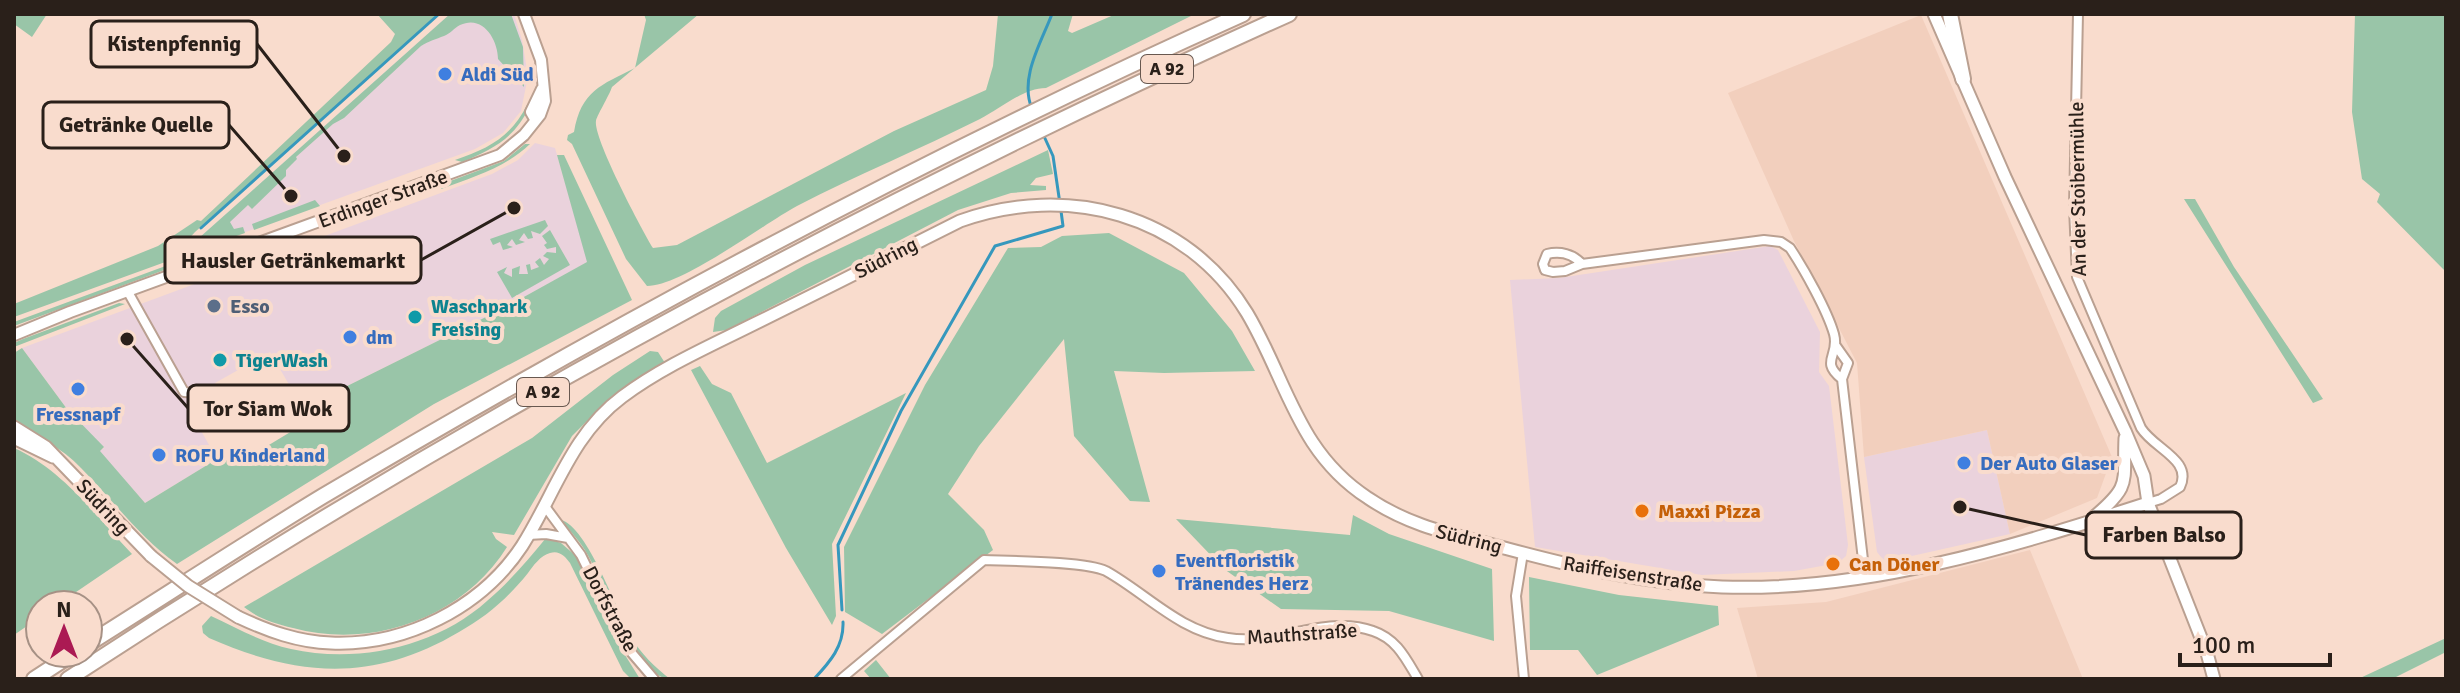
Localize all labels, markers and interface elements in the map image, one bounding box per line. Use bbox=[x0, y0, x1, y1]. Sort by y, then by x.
callout: Kistenpfennig bbox=[91, 21, 257, 67]
text: Kistenpfennig bbox=[107, 30, 241, 57]
road number: A 92 bbox=[1141, 55, 1193, 83]
place label: Aldi Süd bbox=[461, 62, 534, 87]
marker: Aldi Süd bbox=[436, 65, 454, 83]
street label: An der Stoibermühle bbox=[2064, 101, 2092, 277]
callout: Getränke Quelle bbox=[43, 102, 229, 148]
text: Getränke Quelle bbox=[59, 111, 213, 138]
street label: Erdinger Straße bbox=[315, 164, 451, 234]
street label: Südring bbox=[850, 232, 922, 284]
callout: Hausler Getränkemarkt bbox=[165, 237, 421, 283]
text: Hausler Getränkemarkt bbox=[181, 247, 405, 274]
place label: Esso bbox=[230, 294, 270, 319]
place label: Waschpark Freising bbox=[431, 294, 528, 342]
marker: Esso bbox=[205, 297, 223, 315]
marker: Waschpark Freising bbox=[406, 308, 424, 326]
place label: dm bbox=[366, 325, 393, 350]
marker: dm bbox=[341, 328, 359, 346]
place label: TigerWash bbox=[236, 348, 328, 373]
marker: TigerWash bbox=[211, 351, 229, 369]
road number: A 92 bbox=[517, 378, 569, 406]
marker: Fressnapf bbox=[69, 380, 87, 398]
callout: Tor Siam Wok bbox=[188, 385, 349, 431]
text: Tor Siam Wok bbox=[203, 395, 333, 422]
place label: Fressnapf bbox=[36, 402, 122, 427]
place label: ROFU Kinderland bbox=[175, 443, 325, 468]
marker: ROFU Kinderland bbox=[150, 446, 168, 464]
place label: Der Auto Glaser bbox=[1980, 451, 2118, 476]
marker: Der Auto Glaser bbox=[1955, 454, 1973, 472]
street label: Südring bbox=[71, 474, 135, 540]
place label: Maxxi Pizza bbox=[1658, 499, 1761, 524]
marker: Maxxi Pizza bbox=[1633, 502, 1651, 520]
callout: Farben Balso bbox=[2086, 512, 2241, 558]
street label: Südring bbox=[1433, 519, 1505, 559]
text: Farben Balso bbox=[2102, 521, 2226, 548]
place label: Eventfloristik Tränendes Herz bbox=[1175, 548, 1309, 596]
street label: Raiffeisenstraße bbox=[1562, 551, 1704, 597]
place label: Can Döner bbox=[1849, 552, 1939, 577]
marker: Can Döner bbox=[1824, 555, 1842, 573]
street label: Dorfstraße bbox=[577, 562, 643, 656]
marker: Eventfloristik Tränendes Herz bbox=[1150, 562, 1168, 580]
north arrow bbox=[24, 589, 104, 669]
text: N bbox=[56, 596, 72, 623]
scale bar bbox=[2180, 617, 2330, 667]
street label: Mauthstraße bbox=[1246, 618, 1358, 650]
text: 100 m bbox=[2192, 630, 2255, 660]

